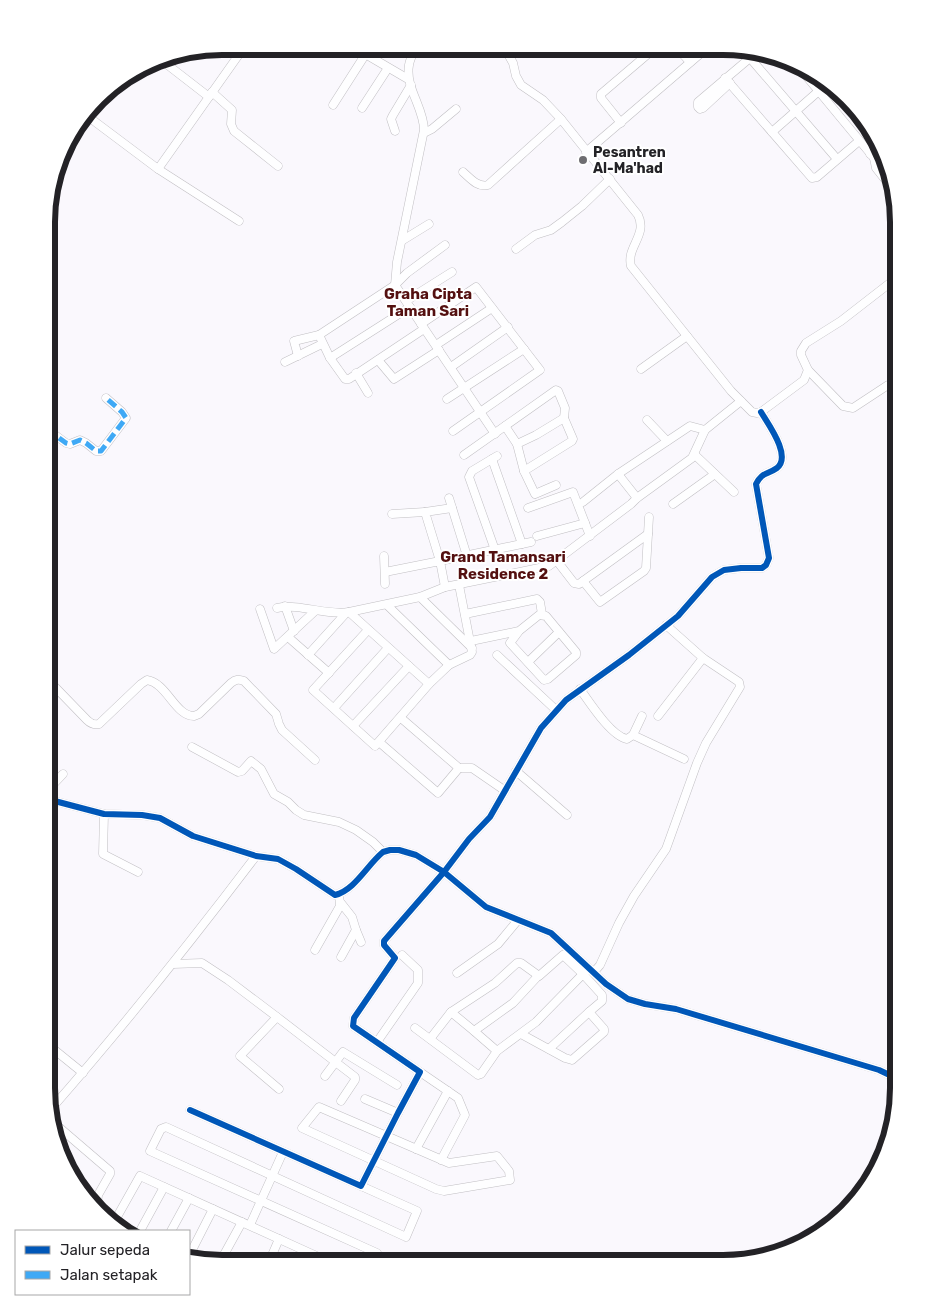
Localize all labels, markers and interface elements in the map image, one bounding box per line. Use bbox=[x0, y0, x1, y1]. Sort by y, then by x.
place label: Pesantren Al-Ma'had bbox=[593, 144, 666, 177]
marker: Pesantren Al-Ma'had bbox=[577, 154, 589, 166]
district label: Graha Cipta Taman Sari bbox=[384, 285, 472, 320]
district label: Grand Tamansari Residence 2 bbox=[440, 548, 566, 583]
legend bbox=[15, 1230, 190, 1295]
text: Jalur sepeda bbox=[60, 1241, 150, 1259]
text: Jalan setapak bbox=[60, 1266, 158, 1284]

